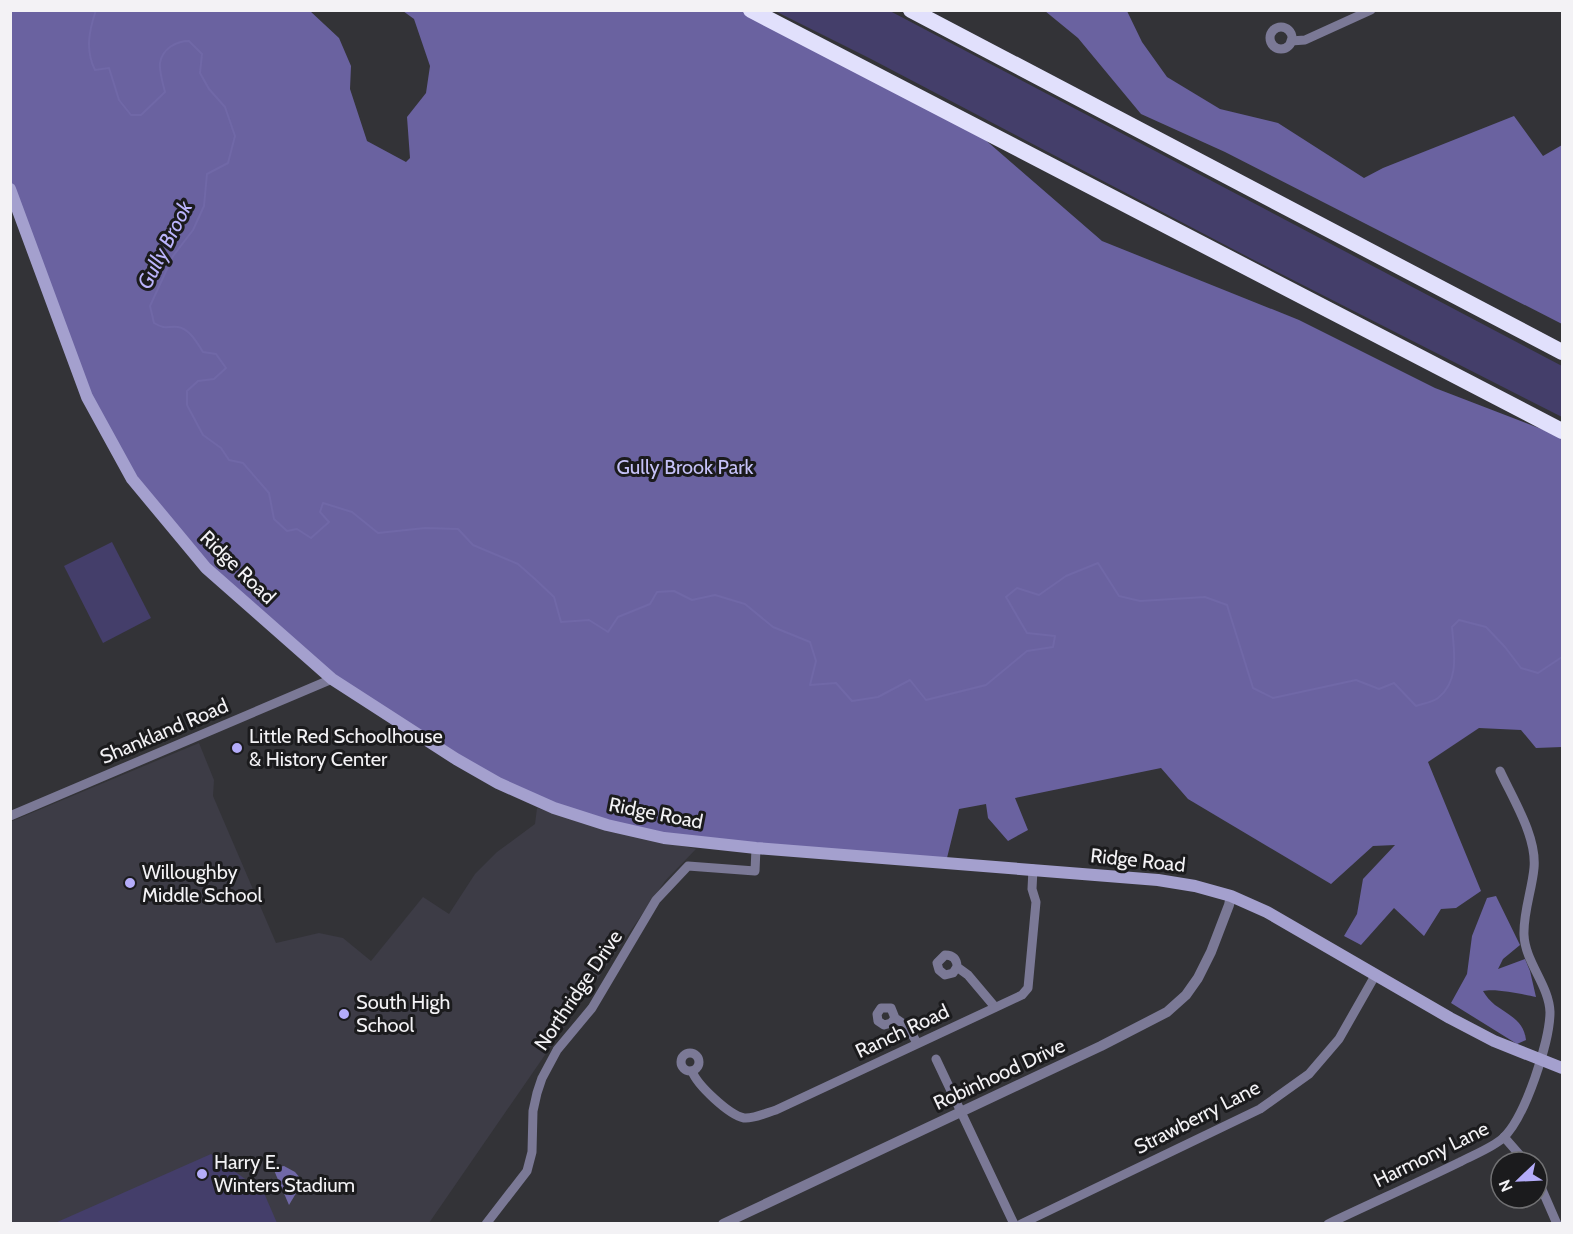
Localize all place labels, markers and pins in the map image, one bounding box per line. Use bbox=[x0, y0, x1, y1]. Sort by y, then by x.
place label: Little Red Schoolhouse & History Center bbox=[249, 724, 443, 771]
marker: Little Red Schoolhouse & History Center bbox=[230, 741, 244, 755]
place label: Willoughby Middle School bbox=[142, 860, 262, 907]
marker: Willoughby Middle School bbox=[123, 876, 137, 890]
place label: South High School bbox=[356, 990, 450, 1037]
marker: South High School bbox=[337, 1007, 351, 1021]
place label: Harry E. Winters Stadium bbox=[214, 1150, 355, 1197]
marker: Harry E. Winters Stadium bbox=[195, 1167, 209, 1181]

